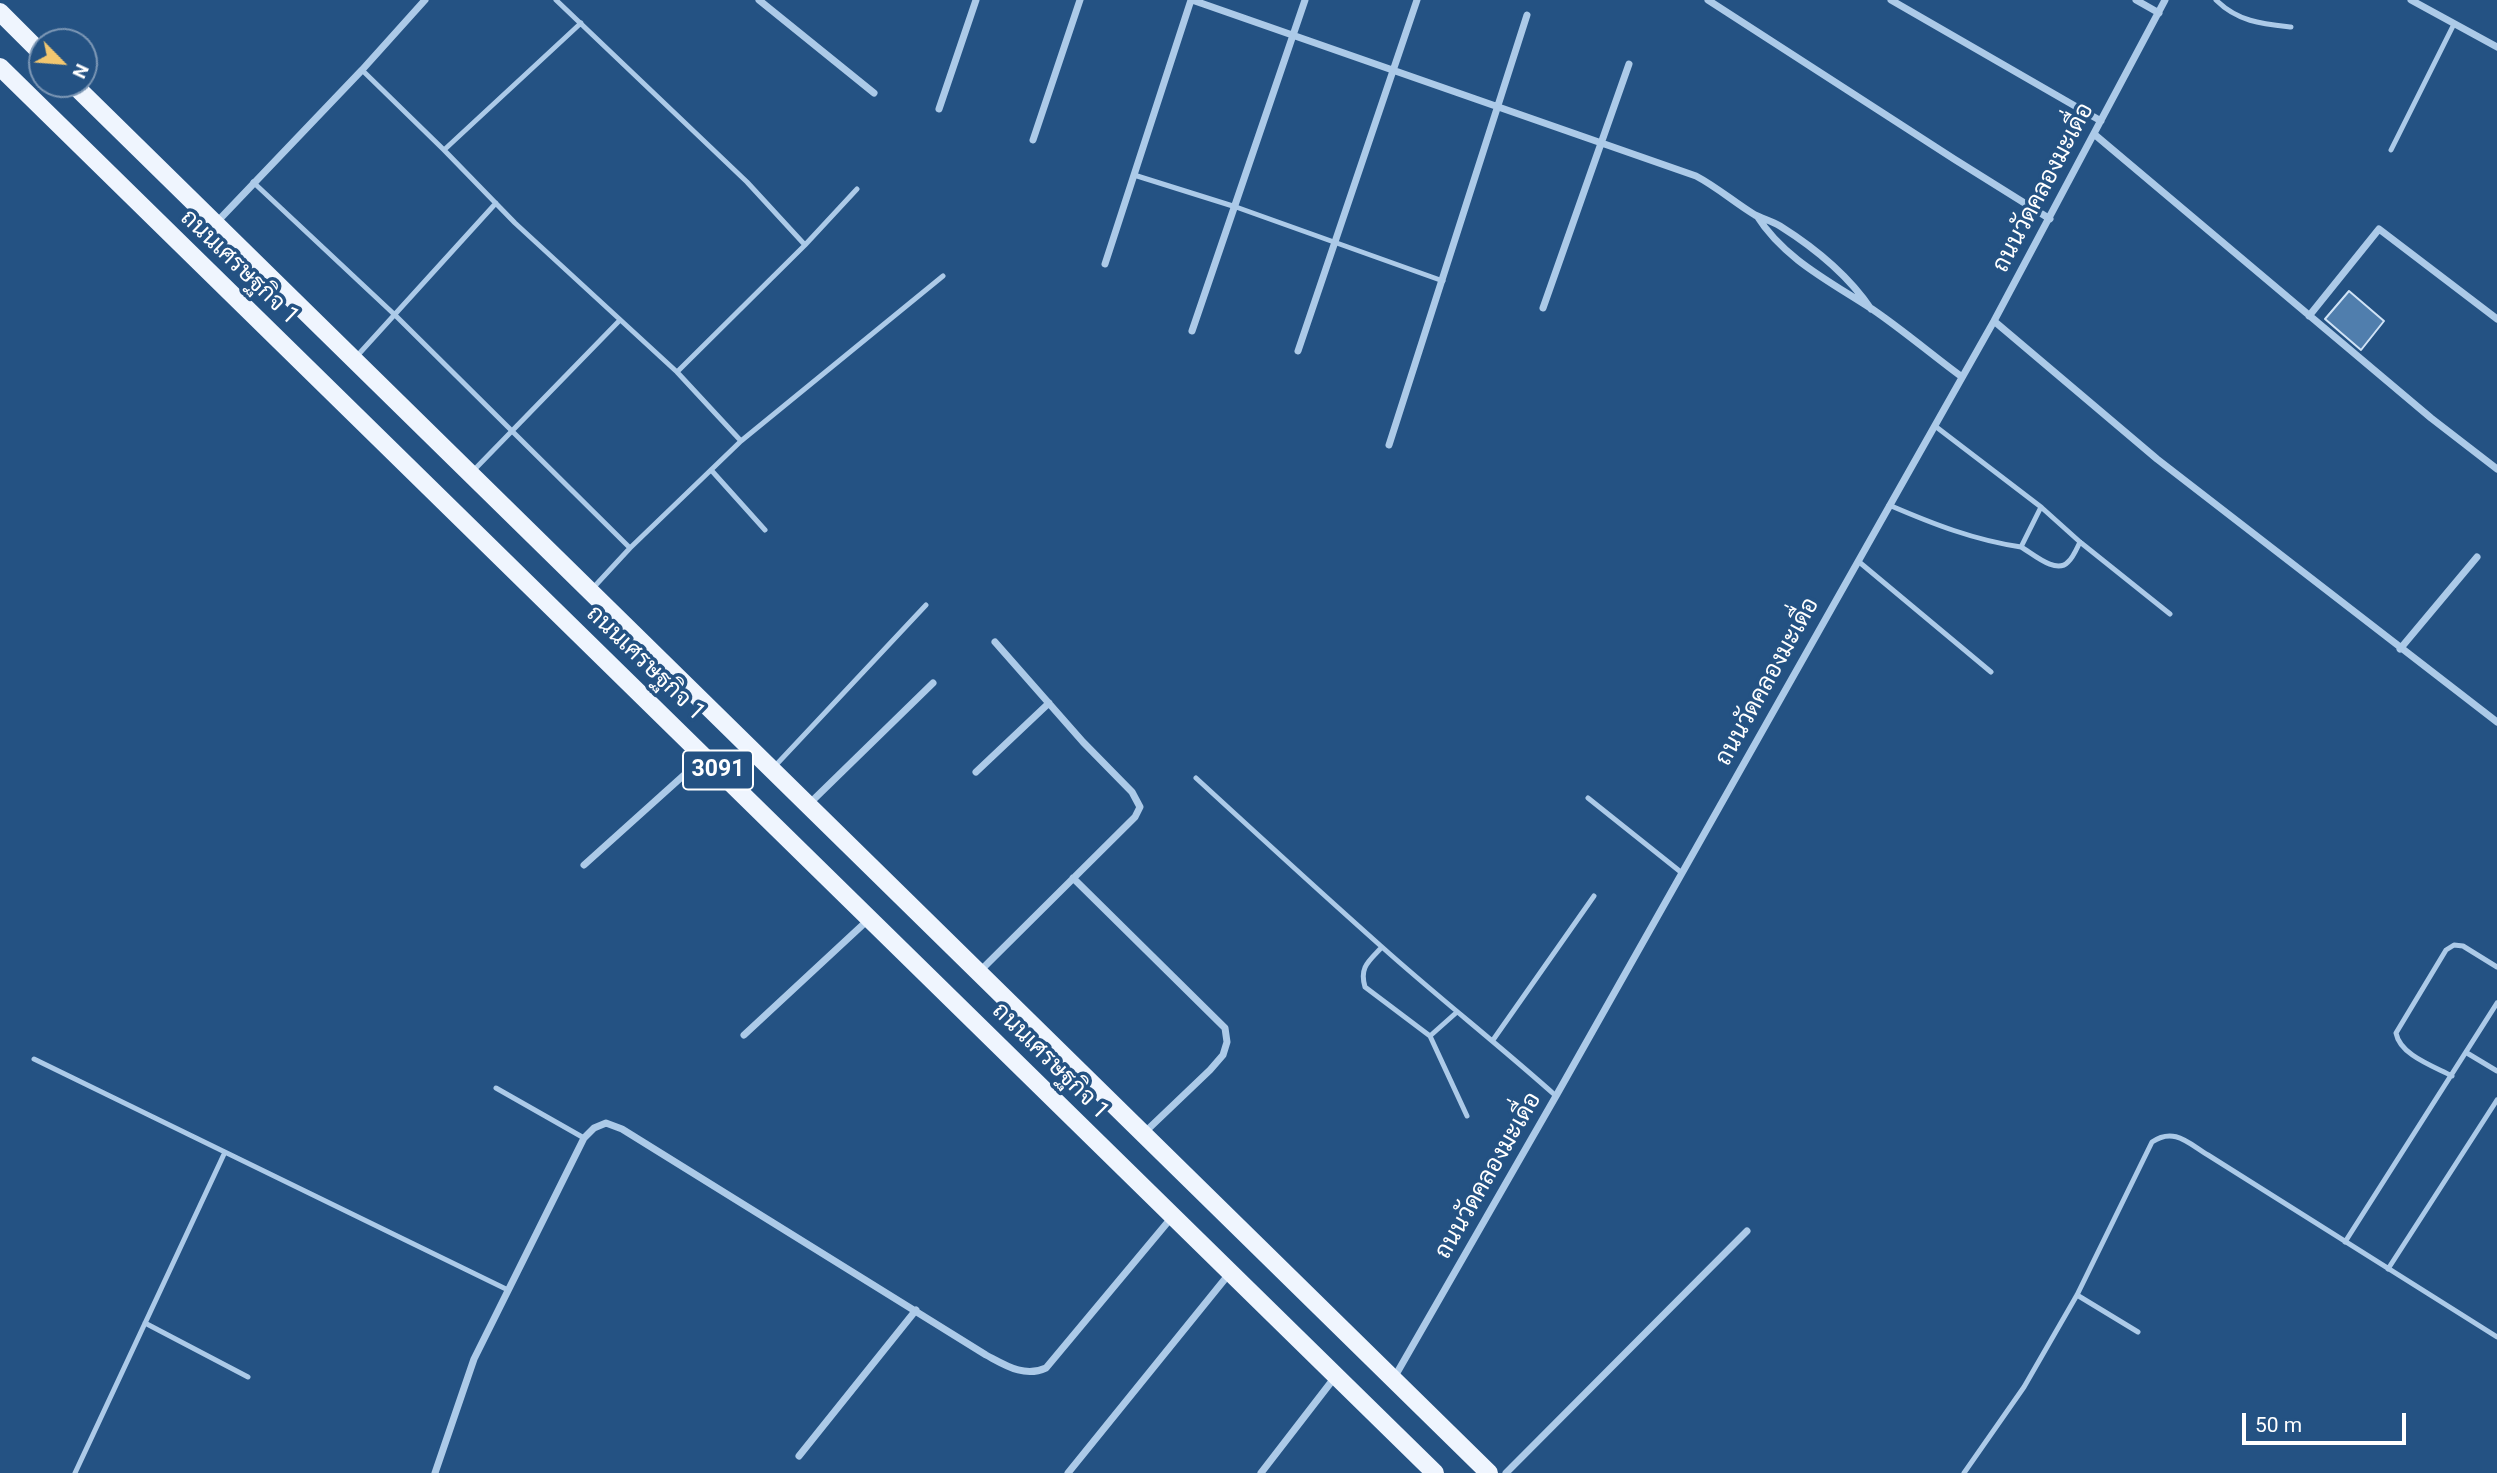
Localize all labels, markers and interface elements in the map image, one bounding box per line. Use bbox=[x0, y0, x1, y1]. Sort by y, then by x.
north arrow bbox=[28, 28, 98, 98]
text: N bbox=[67, 60, 94, 82]
street label: ถนนวัดคลองมะเดื่อ bbox=[1987, 98, 2101, 278]
street label: ถนนเศรษฐกิจ 1 bbox=[174, 204, 304, 332]
street label: ถนนวัดคลองมะเดื่อ bbox=[1710, 593, 1826, 771]
street label: ถนนเศรษฐกิจ 1 bbox=[580, 600, 710, 728]
road number: 3091 bbox=[683, 750, 753, 790]
street label: ถนนเศรษฐกิจ 1 bbox=[985, 997, 1115, 1127]
street label: ถนนวัดคลองมะเดื่อ bbox=[1430, 1088, 1548, 1264]
scale bar bbox=[2245, 1400, 2410, 1444]
text: 50 m bbox=[2255, 1413, 2302, 1437]

